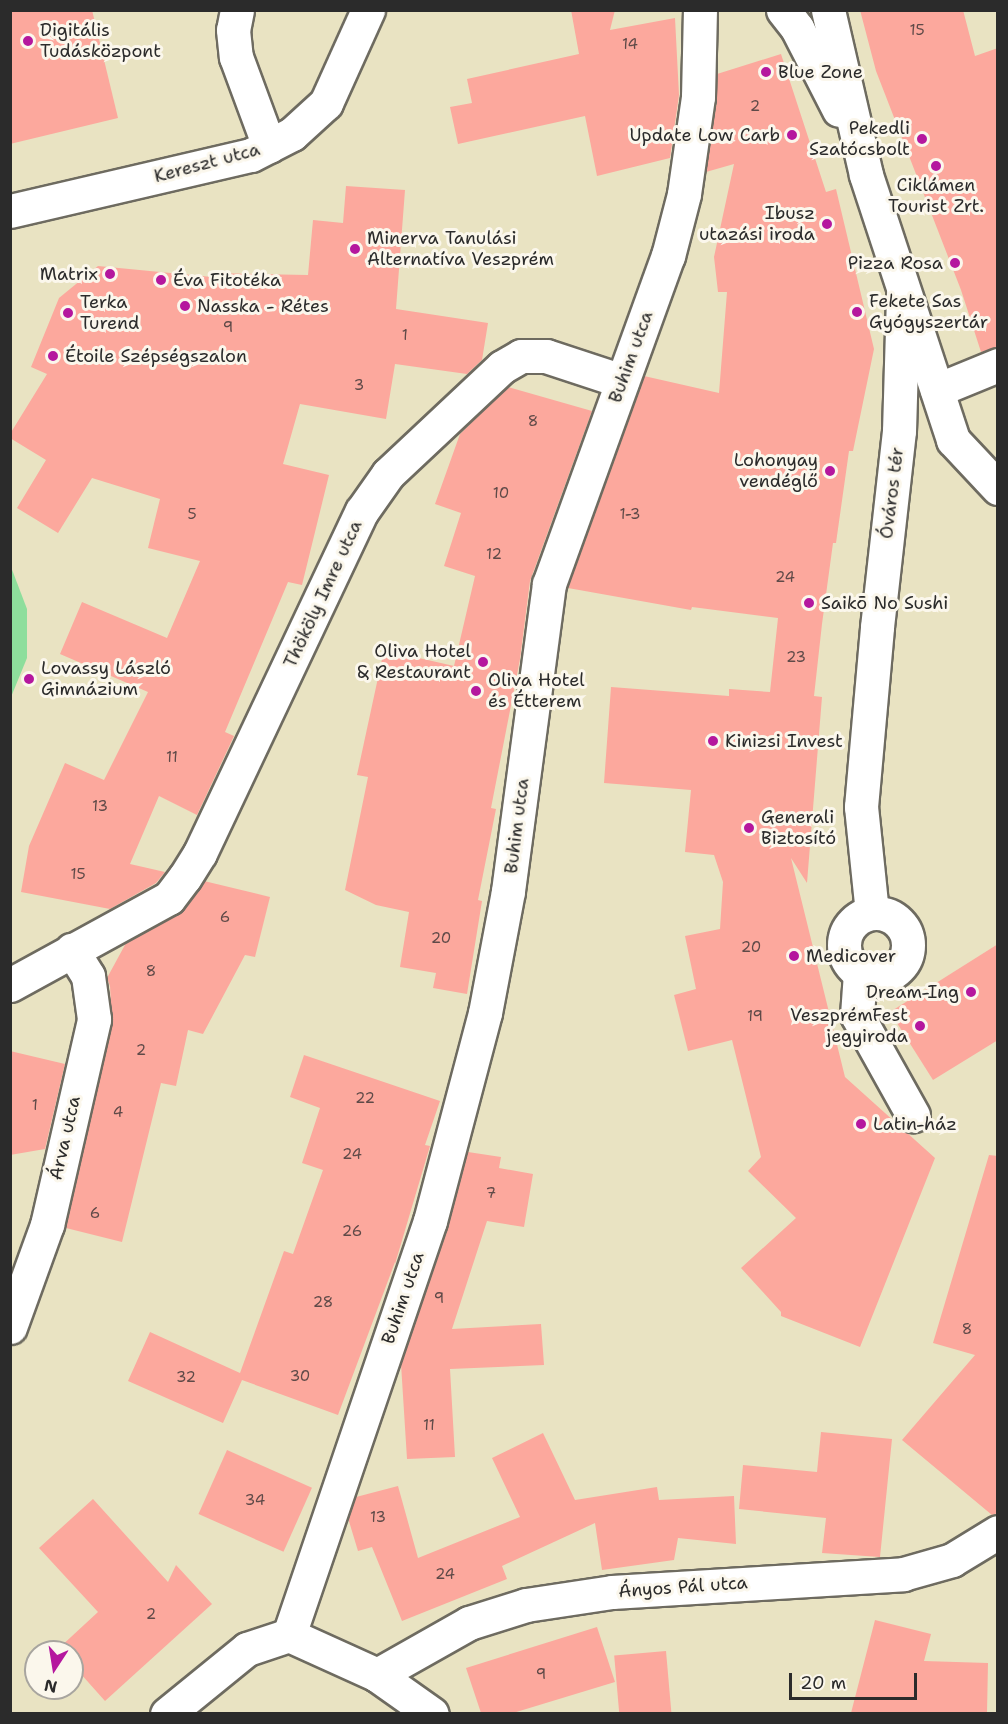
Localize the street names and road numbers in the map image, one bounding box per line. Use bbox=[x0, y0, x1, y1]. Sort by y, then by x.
street label: Kereszt utca bbox=[152, 139, 262, 187]
street label: Buhim utca bbox=[604, 308, 658, 406]
street label: Óváros tér bbox=[876, 446, 908, 540]
street label: Thököly Imre utca bbox=[279, 517, 367, 671]
street label: Buhim utca bbox=[500, 777, 534, 875]
street label: Árva utca bbox=[45, 1094, 85, 1182]
street label: Buhim utca bbox=[377, 1249, 429, 1347]
street label: Ányos Pál utca bbox=[618, 1572, 748, 1602]

